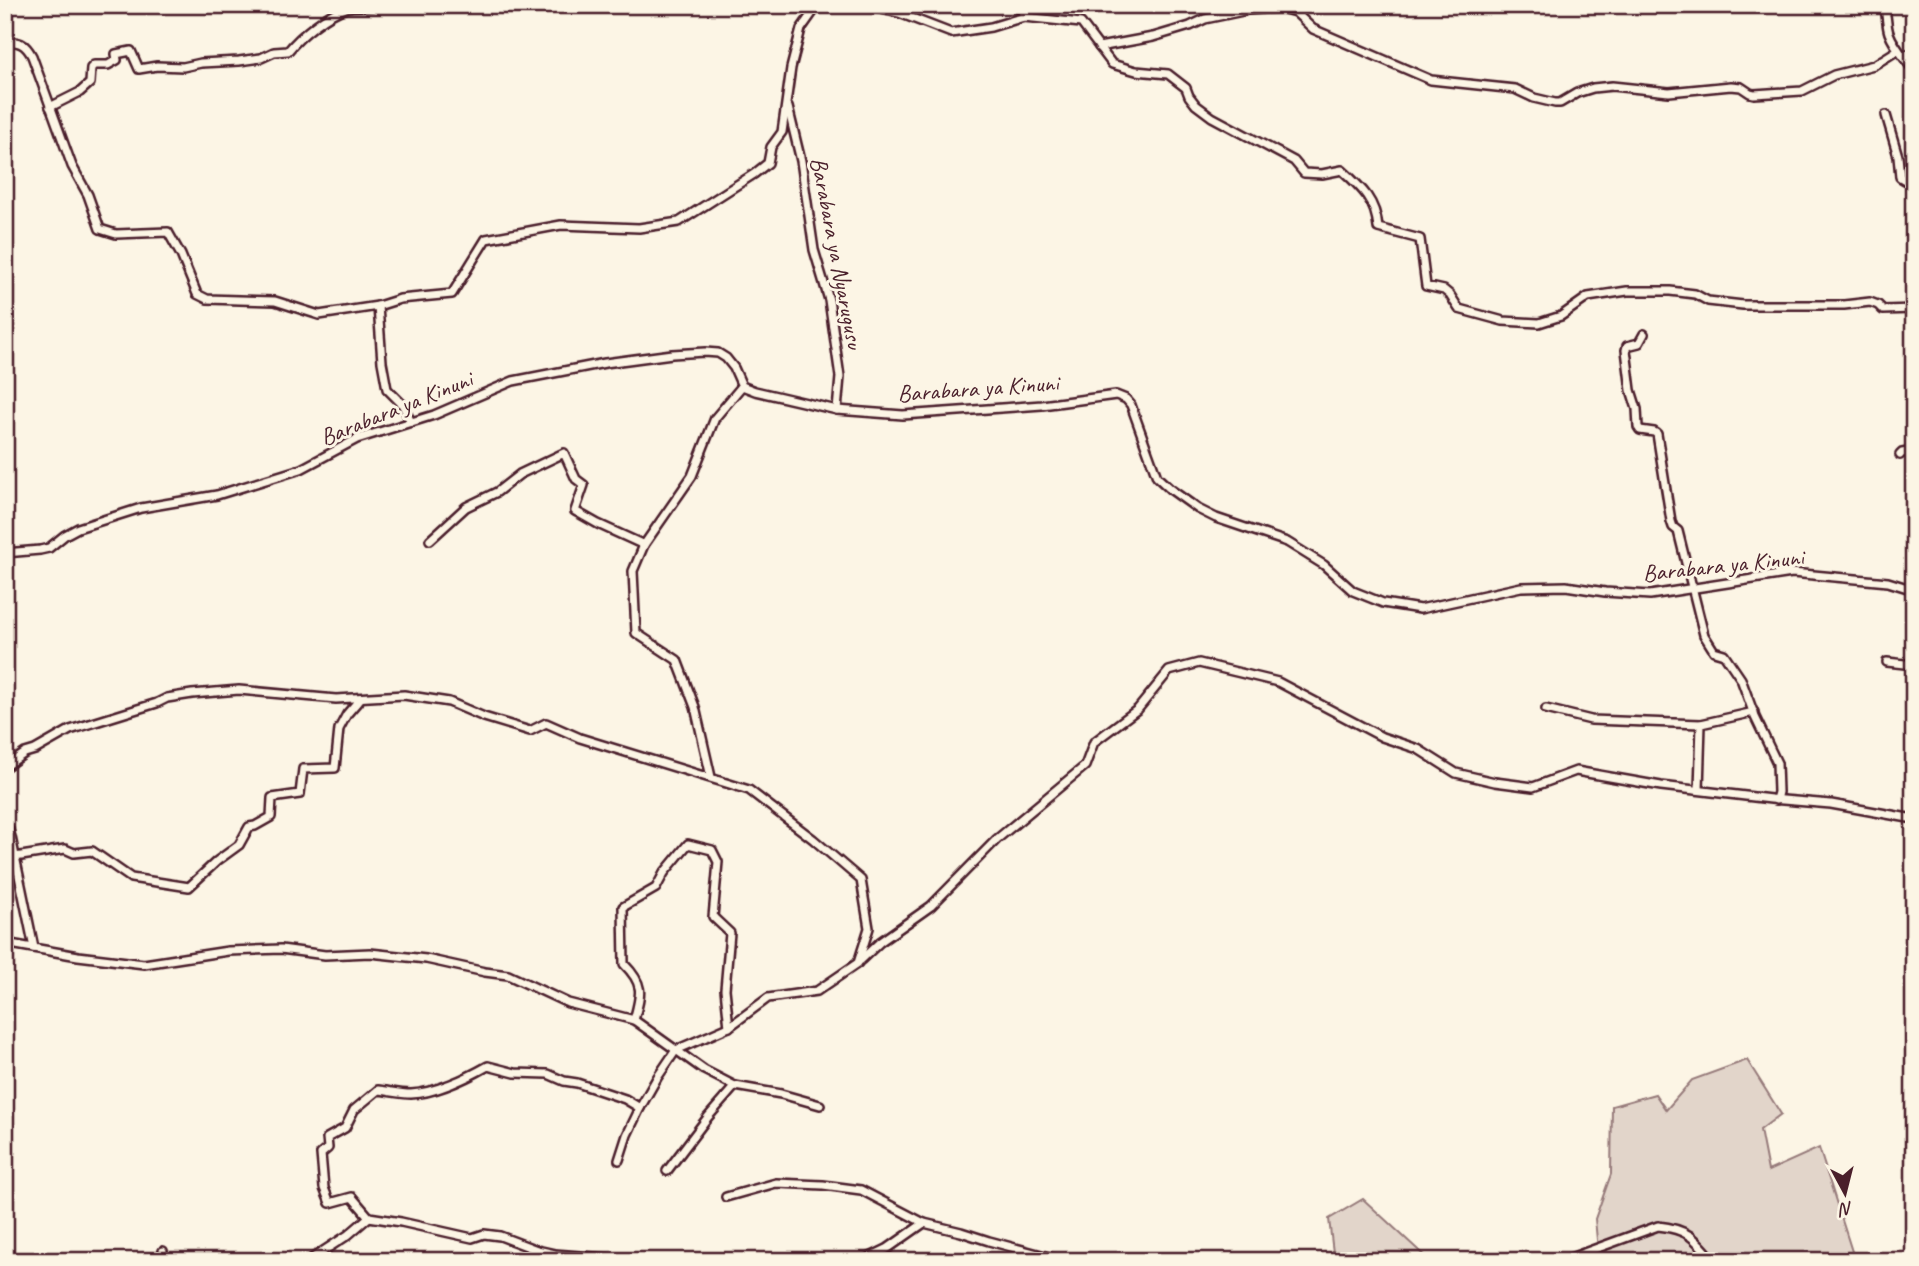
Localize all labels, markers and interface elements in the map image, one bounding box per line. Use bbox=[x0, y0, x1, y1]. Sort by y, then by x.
street label: Barabara ya Nyarugusu bbox=[804, 155, 871, 353]
street label: Barabara ya Kinuni bbox=[316, 363, 479, 452]
street label: Barabara ya Kinuni bbox=[896, 367, 1062, 409]
street label: Barabara ya Kinuni bbox=[1641, 541, 1807, 588]
north arrow bbox=[1811, 1158, 1881, 1228]
text: N bbox=[1836, 1196, 1854, 1222]

